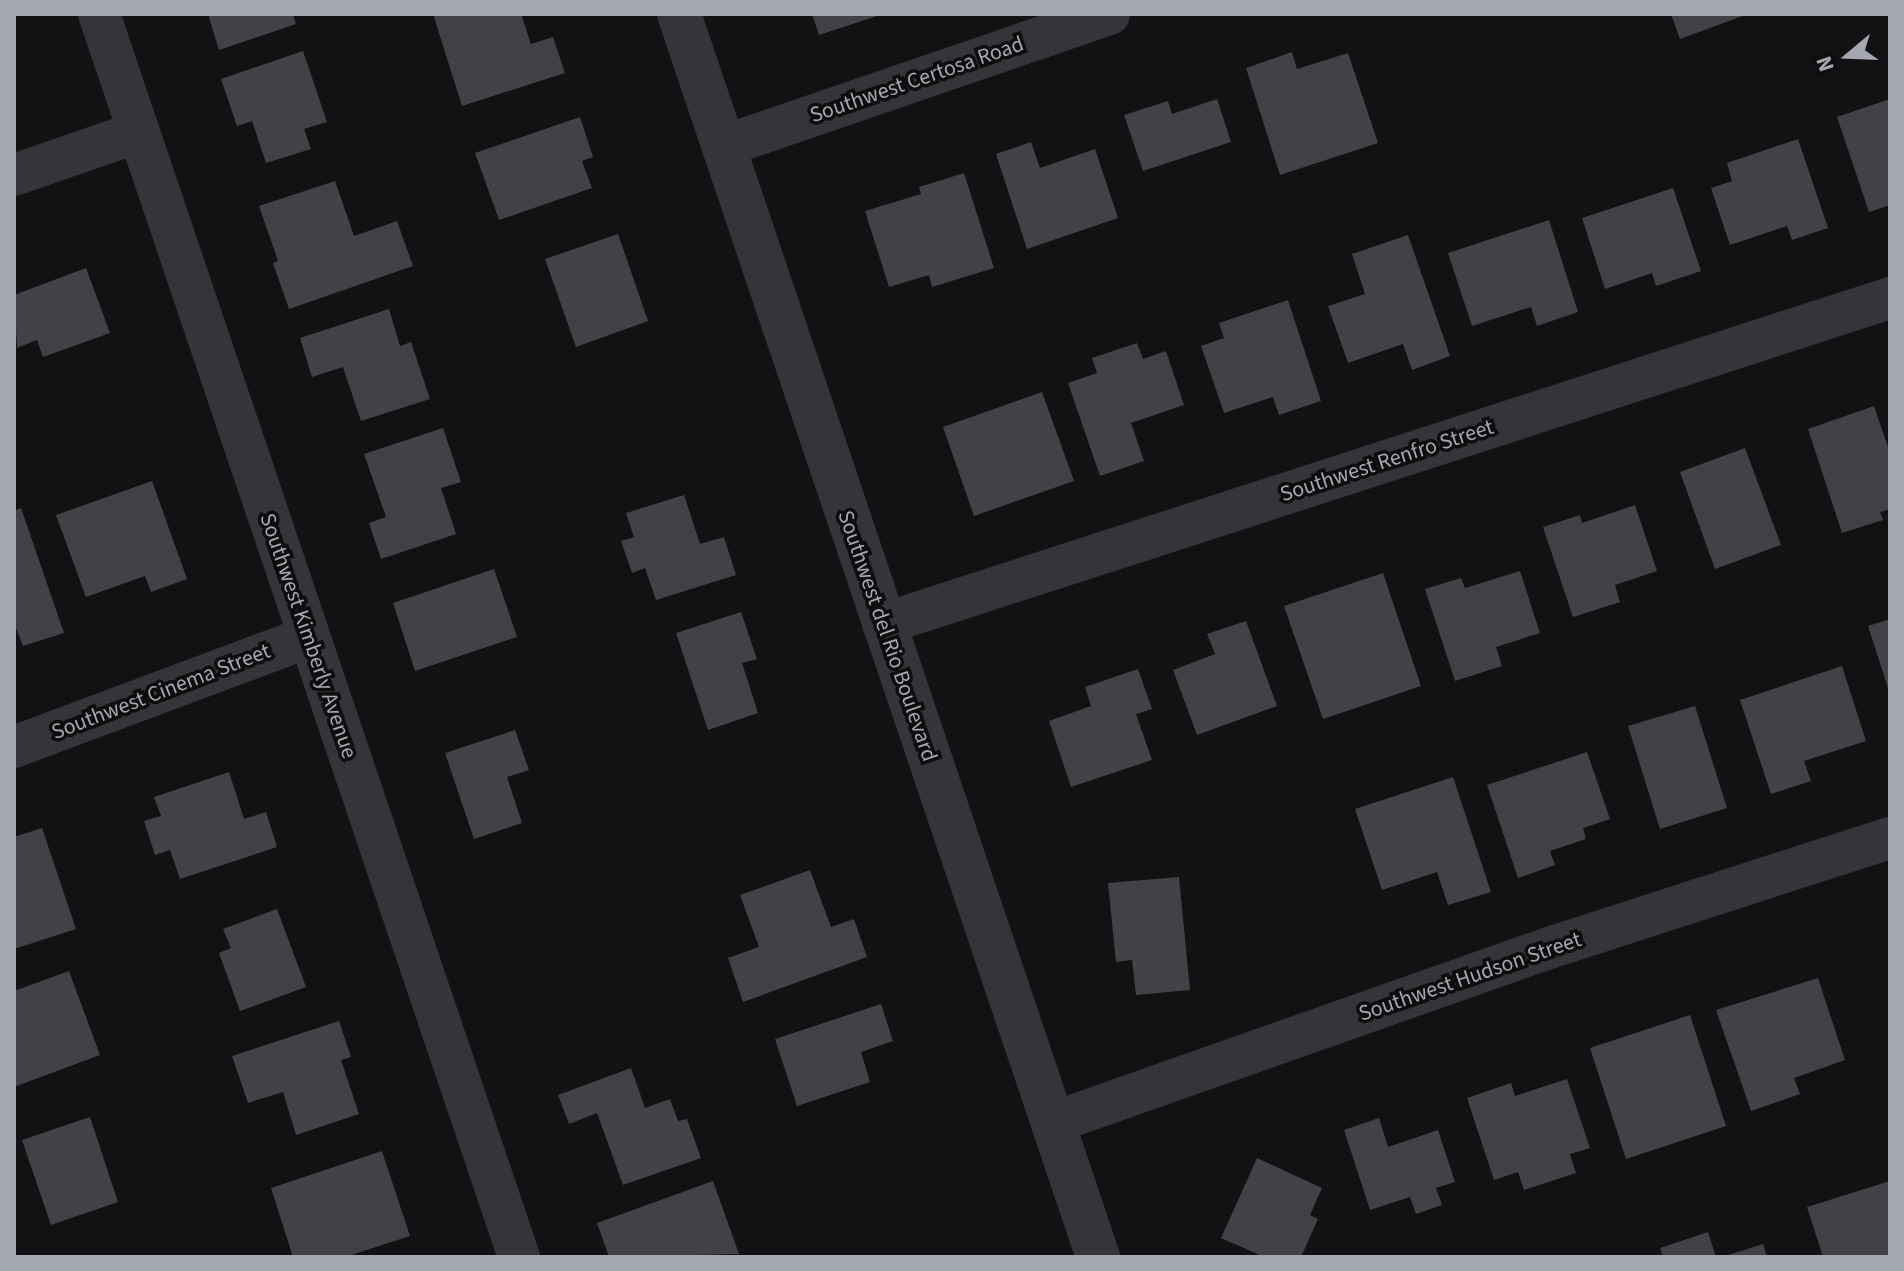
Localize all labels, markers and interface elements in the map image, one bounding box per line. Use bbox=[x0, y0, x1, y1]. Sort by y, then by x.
north arrow bbox=[1808, 16, 1888, 96]
street label: Southwest Certosa Road bbox=[807, 31, 1027, 129]
text: N bbox=[1808, 52, 1843, 76]
street label: Southwest Renfro Street bbox=[1277, 414, 1497, 508]
street label: Southwest del Rio Boulevard bbox=[832, 507, 942, 765]
street label: Southwest Kimberly Avenue bbox=[254, 510, 362, 762]
street label: Southwest Cinema Street bbox=[48, 638, 274, 746]
street label: Southwest Hudson Street bbox=[1355, 927, 1585, 1027]

